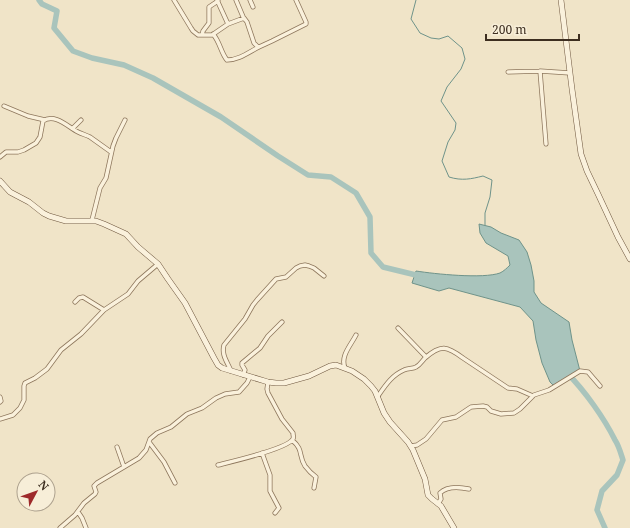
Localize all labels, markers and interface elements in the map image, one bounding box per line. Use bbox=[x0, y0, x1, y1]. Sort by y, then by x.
scale bar bbox=[486, 16, 579, 42]
text: 200 m bbox=[492, 21, 527, 38]
north arrow bbox=[16, 472, 56, 512]
text: N bbox=[35, 477, 53, 494]

